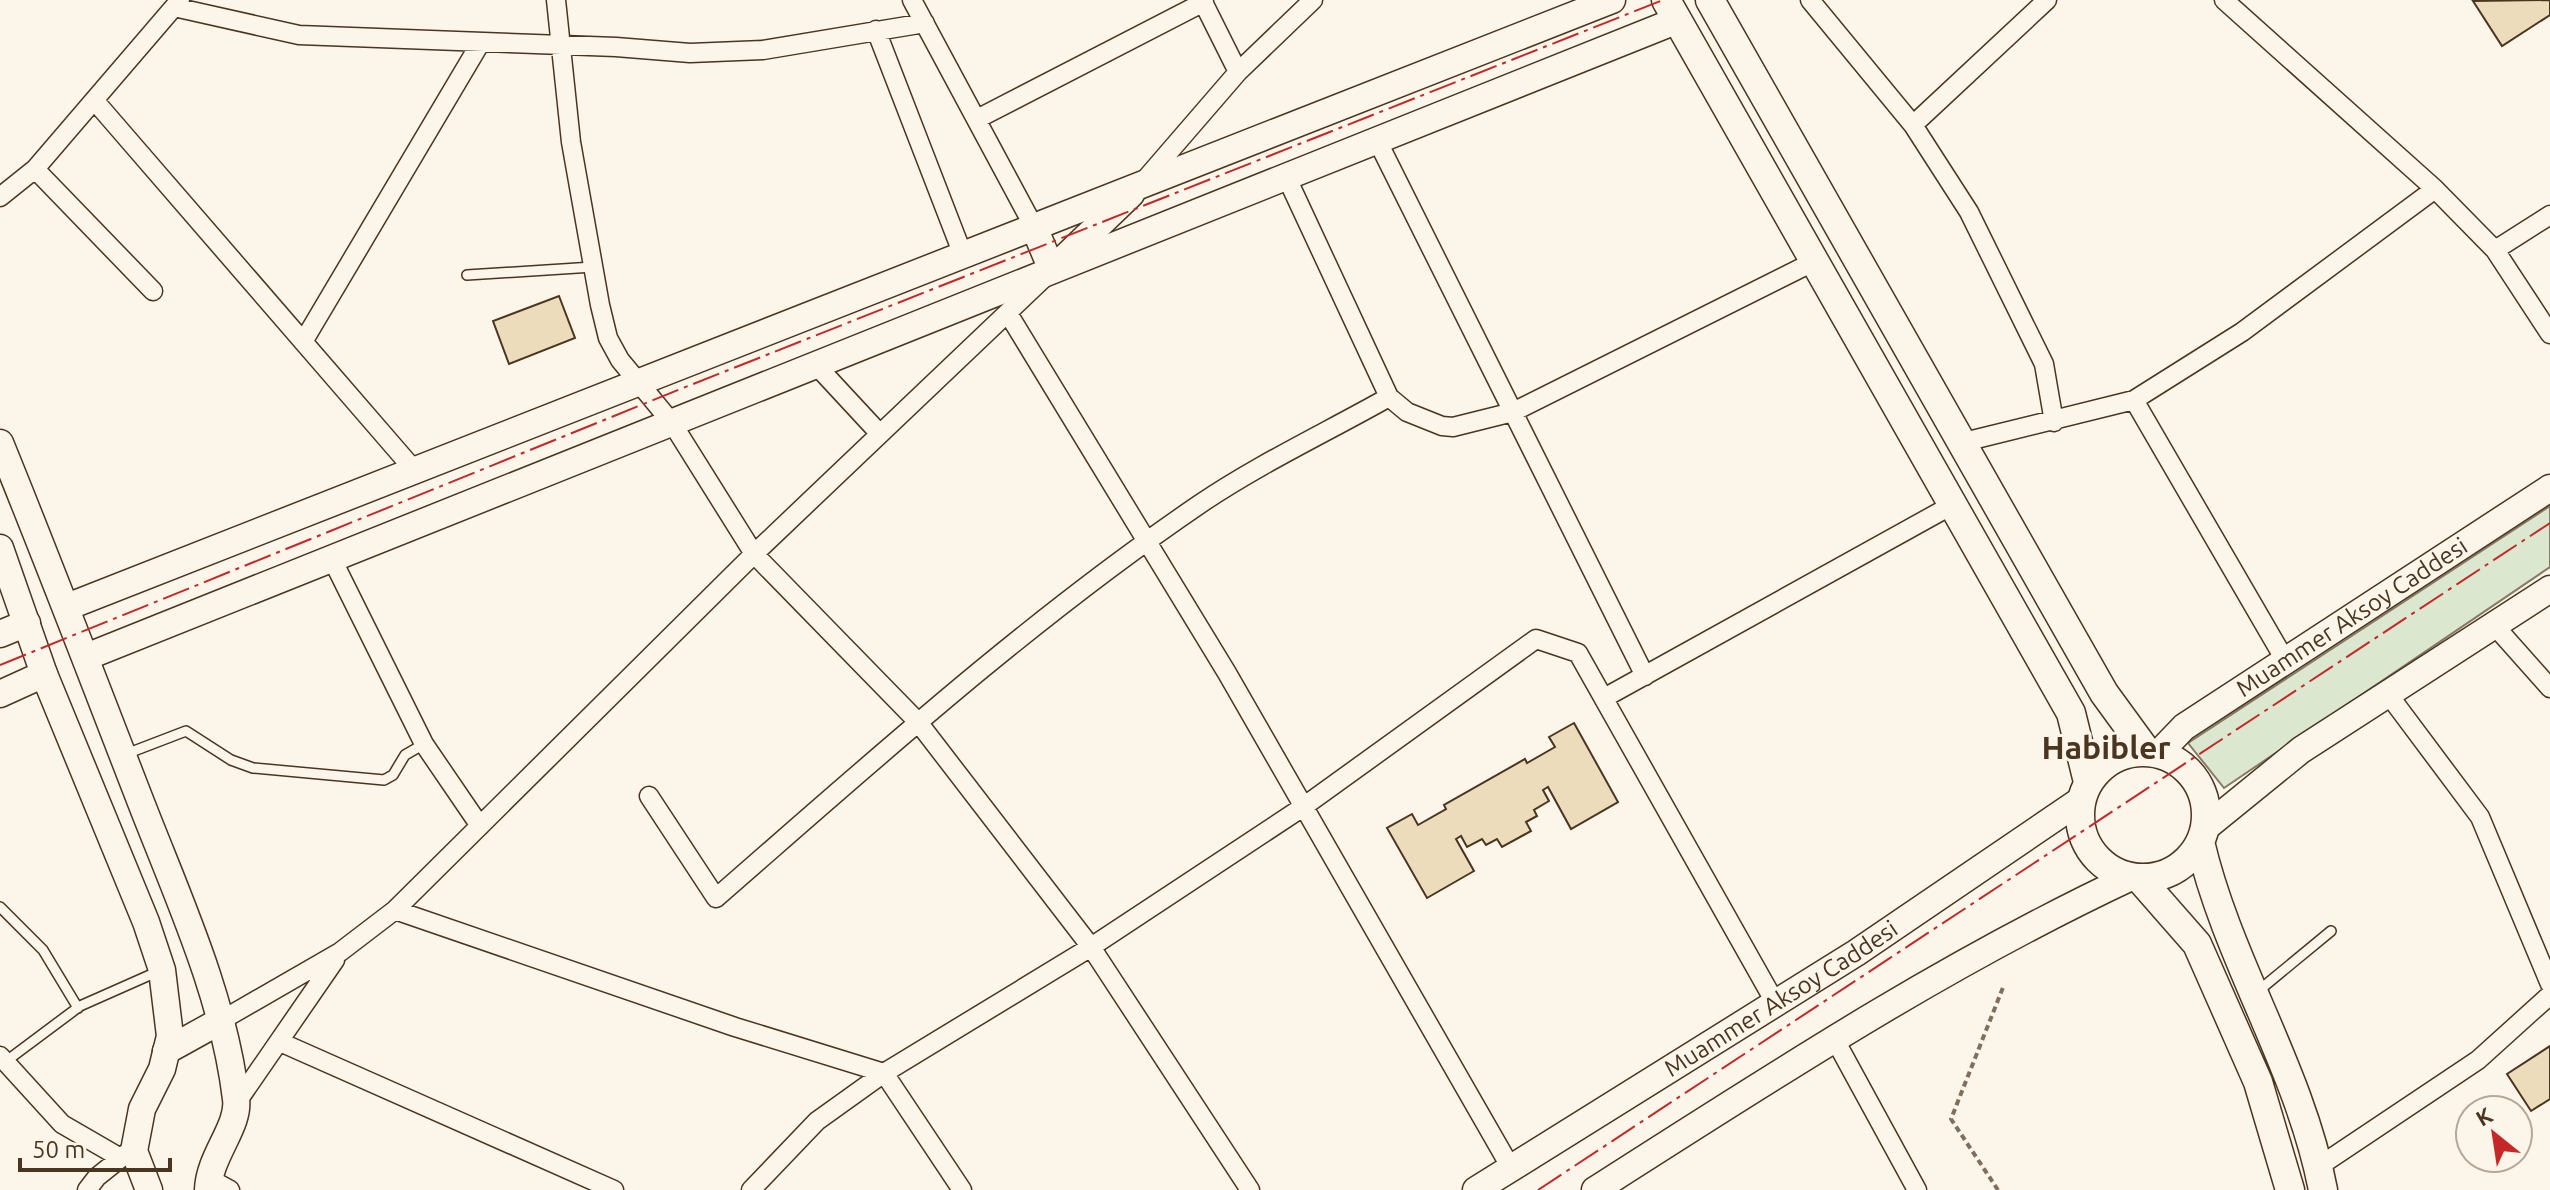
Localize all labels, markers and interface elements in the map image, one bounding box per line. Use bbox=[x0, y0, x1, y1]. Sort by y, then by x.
street label: Muammer Aksoy Caddesi bbox=[2231, 532, 2472, 702]
district label: Habibler bbox=[2041, 729, 2171, 765]
street label: Muammer Aksoy Caddesi bbox=[1659, 915, 1902, 1082]
north arrow bbox=[2454, 1094, 2534, 1174]
text: K bbox=[2471, 1102, 2497, 1131]
scale bar bbox=[20, 1122, 170, 1172]
text: 50 m bbox=[32, 1136, 85, 1163]

